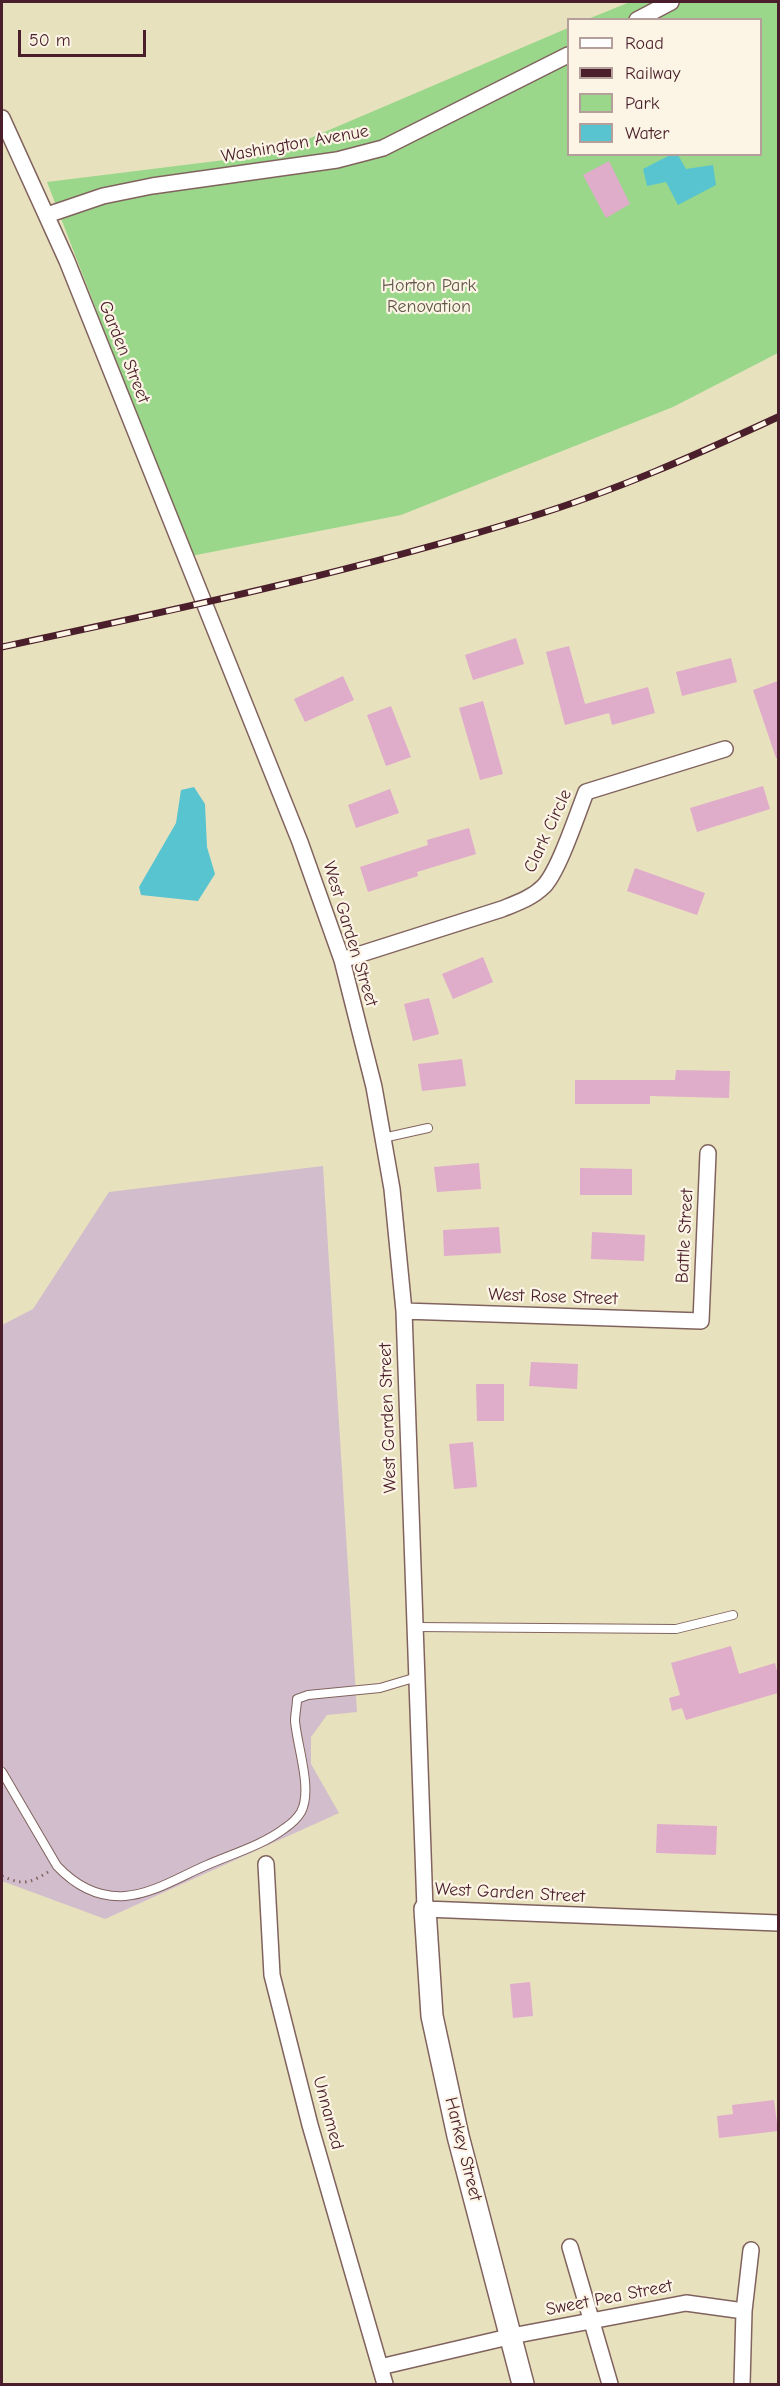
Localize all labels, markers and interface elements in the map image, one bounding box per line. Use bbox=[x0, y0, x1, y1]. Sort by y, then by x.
scale bar bbox=[21, 18, 148, 56]
legend bbox=[567, 18, 762, 156]
text: 50 m bbox=[29, 30, 71, 51]
text: Road bbox=[625, 33, 664, 54]
text: Railway bbox=[625, 63, 681, 84]
text: Park bbox=[625, 93, 659, 114]
street label: Washington Avenue bbox=[220, 120, 370, 168]
text: Water bbox=[625, 123, 669, 144]
park label: Horton Park Renovation bbox=[382, 275, 476, 318]
street label: Garden Street bbox=[94, 298, 154, 406]
street label: Clark Circle bbox=[519, 786, 577, 876]
street label: West Garden Street bbox=[318, 859, 382, 1009]
street label: Battle Street bbox=[672, 1188, 698, 1284]
street label: West Rose Street bbox=[488, 1284, 618, 1310]
street label: West Garden Street bbox=[375, 1342, 401, 1494]
street label: West Garden Street bbox=[434, 1878, 586, 1908]
street label: Unnamed bbox=[308, 2074, 348, 2152]
street label: Harkey Street bbox=[440, 2095, 486, 2203]
street label: Sweet Pea Street bbox=[544, 2275, 674, 2321]

